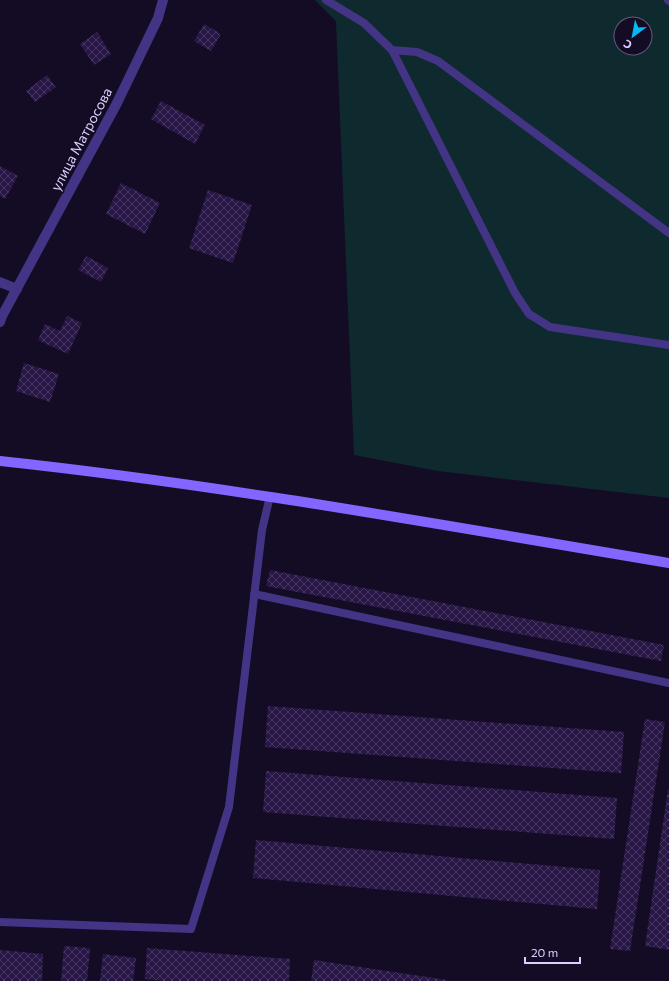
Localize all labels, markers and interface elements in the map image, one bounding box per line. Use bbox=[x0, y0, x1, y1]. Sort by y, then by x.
north arrow bbox=[613, 16, 653, 56]
text: С bbox=[620, 37, 634, 52]
street label: улица Матросова bbox=[47, 84, 115, 194]
scale bar bbox=[525, 939, 580, 965]
text: 20 m bbox=[531, 945, 558, 959]

